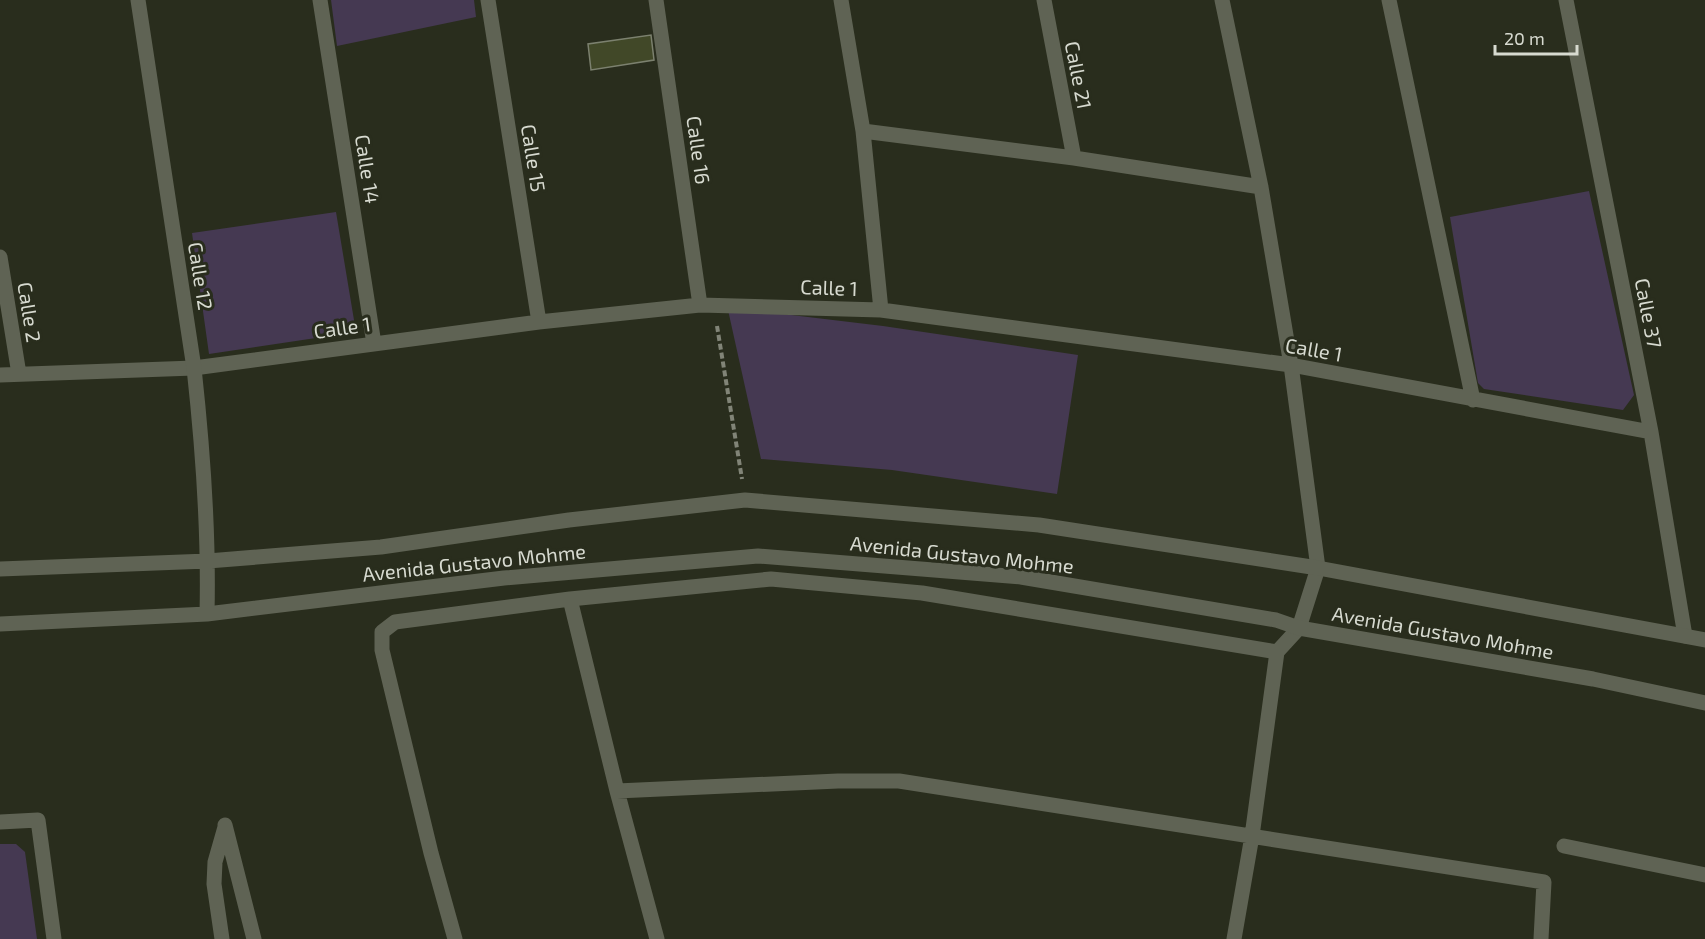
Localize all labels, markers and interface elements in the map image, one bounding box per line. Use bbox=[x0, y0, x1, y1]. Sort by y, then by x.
scale bar bbox=[1495, 18, 1578, 56]
text: 20 m bbox=[1504, 27, 1545, 49]
street label: Calle 21 bbox=[1061, 39, 1097, 111]
street label: Calle 16 bbox=[682, 114, 716, 186]
street label: Calle 15 bbox=[517, 122, 551, 194]
street label: Calle 14 bbox=[351, 133, 385, 205]
street label: Calle 12 bbox=[184, 240, 218, 312]
street label: Calle 1 bbox=[800, 274, 858, 300]
street label: Calle 37 bbox=[1630, 276, 1668, 350]
street label: Calle 2 bbox=[13, 280, 47, 344]
street label: Calle 1 bbox=[312, 311, 372, 343]
street label: Calle 1 bbox=[1284, 332, 1344, 366]
street label: Avenida Gustavo Mohme bbox=[849, 530, 1075, 578]
street label: Avenida Gustavo Mohme bbox=[361, 538, 587, 586]
street label: Avenida Gustavo Mohme bbox=[1330, 601, 1556, 663]

